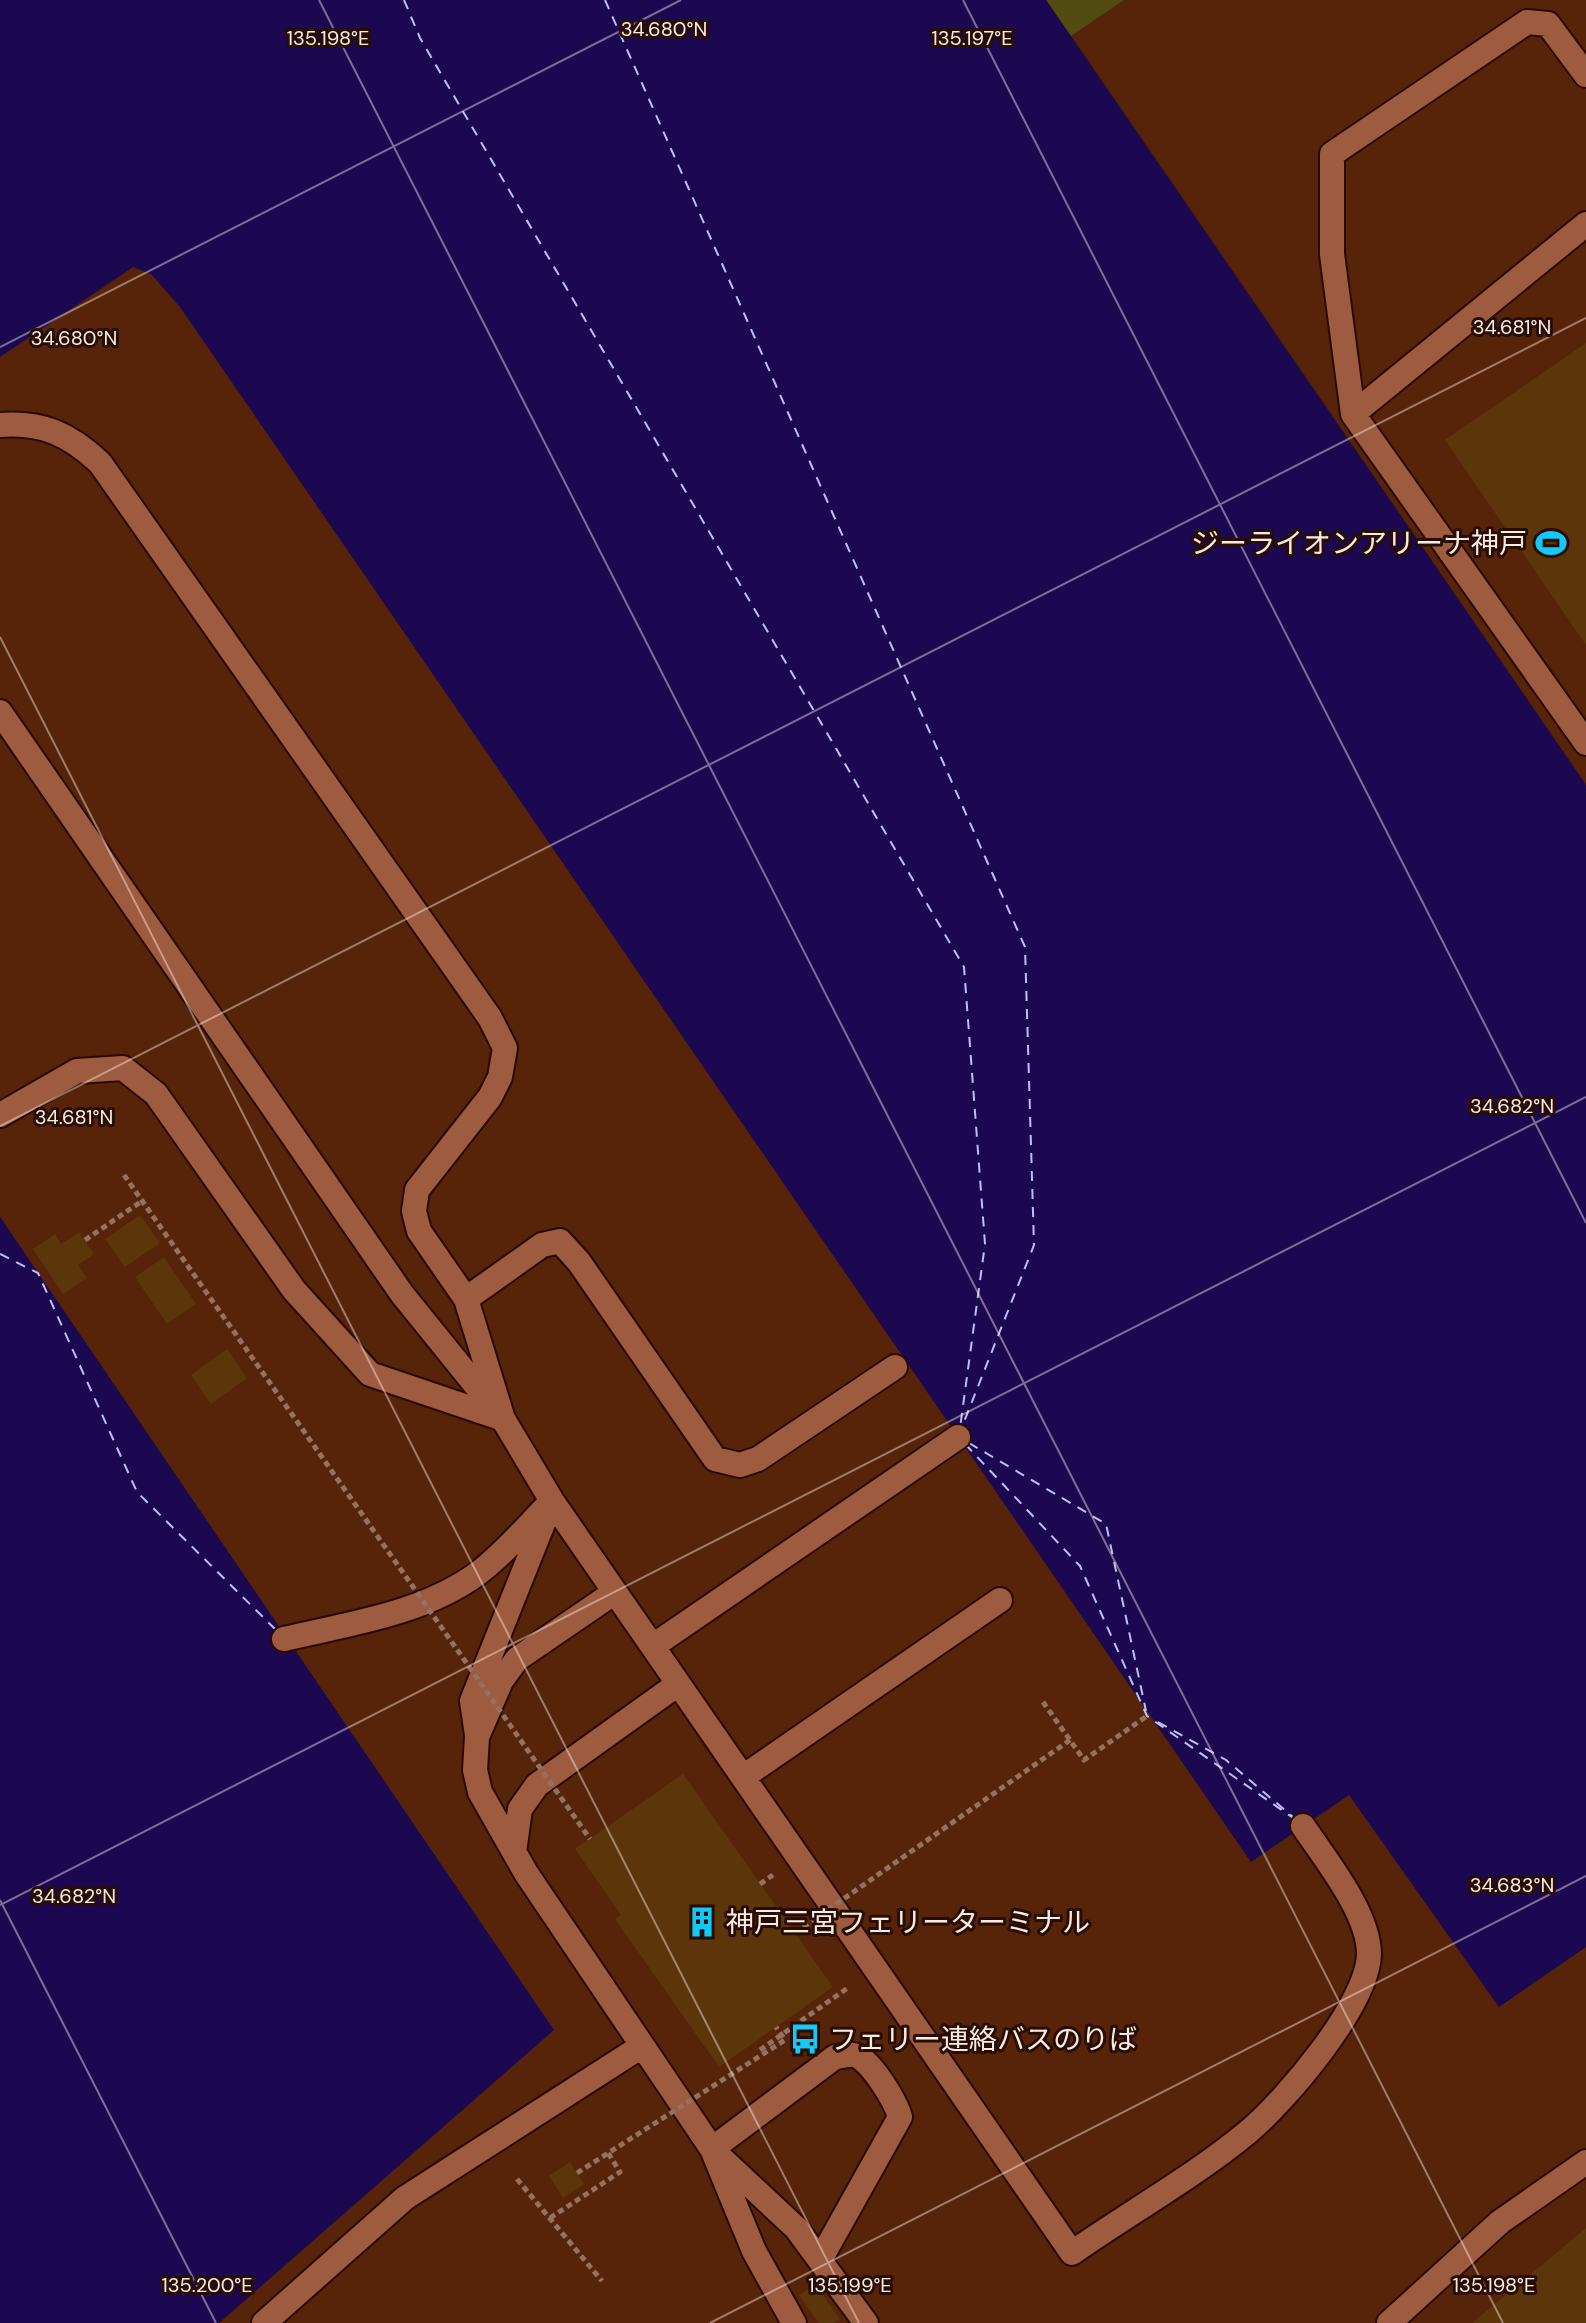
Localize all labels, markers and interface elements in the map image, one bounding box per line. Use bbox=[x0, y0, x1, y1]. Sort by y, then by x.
text: 34.680°N bbox=[621, 16, 707, 42]
text: 135.198°E bbox=[287, 25, 369, 51]
text: 135.197°E bbox=[932, 25, 1012, 51]
text: 34.681°N bbox=[1473, 314, 1551, 340]
text: 34.680°N bbox=[31, 325, 117, 351]
place label: ジーライオンアリーナ神戸 bbox=[1191, 525, 1527, 562]
sports icon: ジーライオンアリーナ神戸 bbox=[1534, 526, 1568, 560]
text: 34.682°N bbox=[1470, 1093, 1554, 1119]
text: 34.681°N bbox=[35, 1104, 113, 1130]
text: 34.683°N bbox=[1470, 1872, 1554, 1898]
text: 34.682°N bbox=[32, 1883, 116, 1909]
place label: 神戸三宮フェリーターミナル bbox=[726, 1904, 1090, 1941]
building icon: 神戸三宮フェリーターミナル bbox=[685, 1905, 719, 1939]
place label: フェリー連絡バスのりば bbox=[829, 2021, 1137, 2058]
bus stop icon: フェリー連絡バスのりば bbox=[788, 2022, 822, 2056]
text: 135.200°E bbox=[161, 2272, 253, 2298]
text: 135.199°E bbox=[808, 2272, 892, 2298]
text: 135.198°E bbox=[1453, 2272, 1535, 2298]

